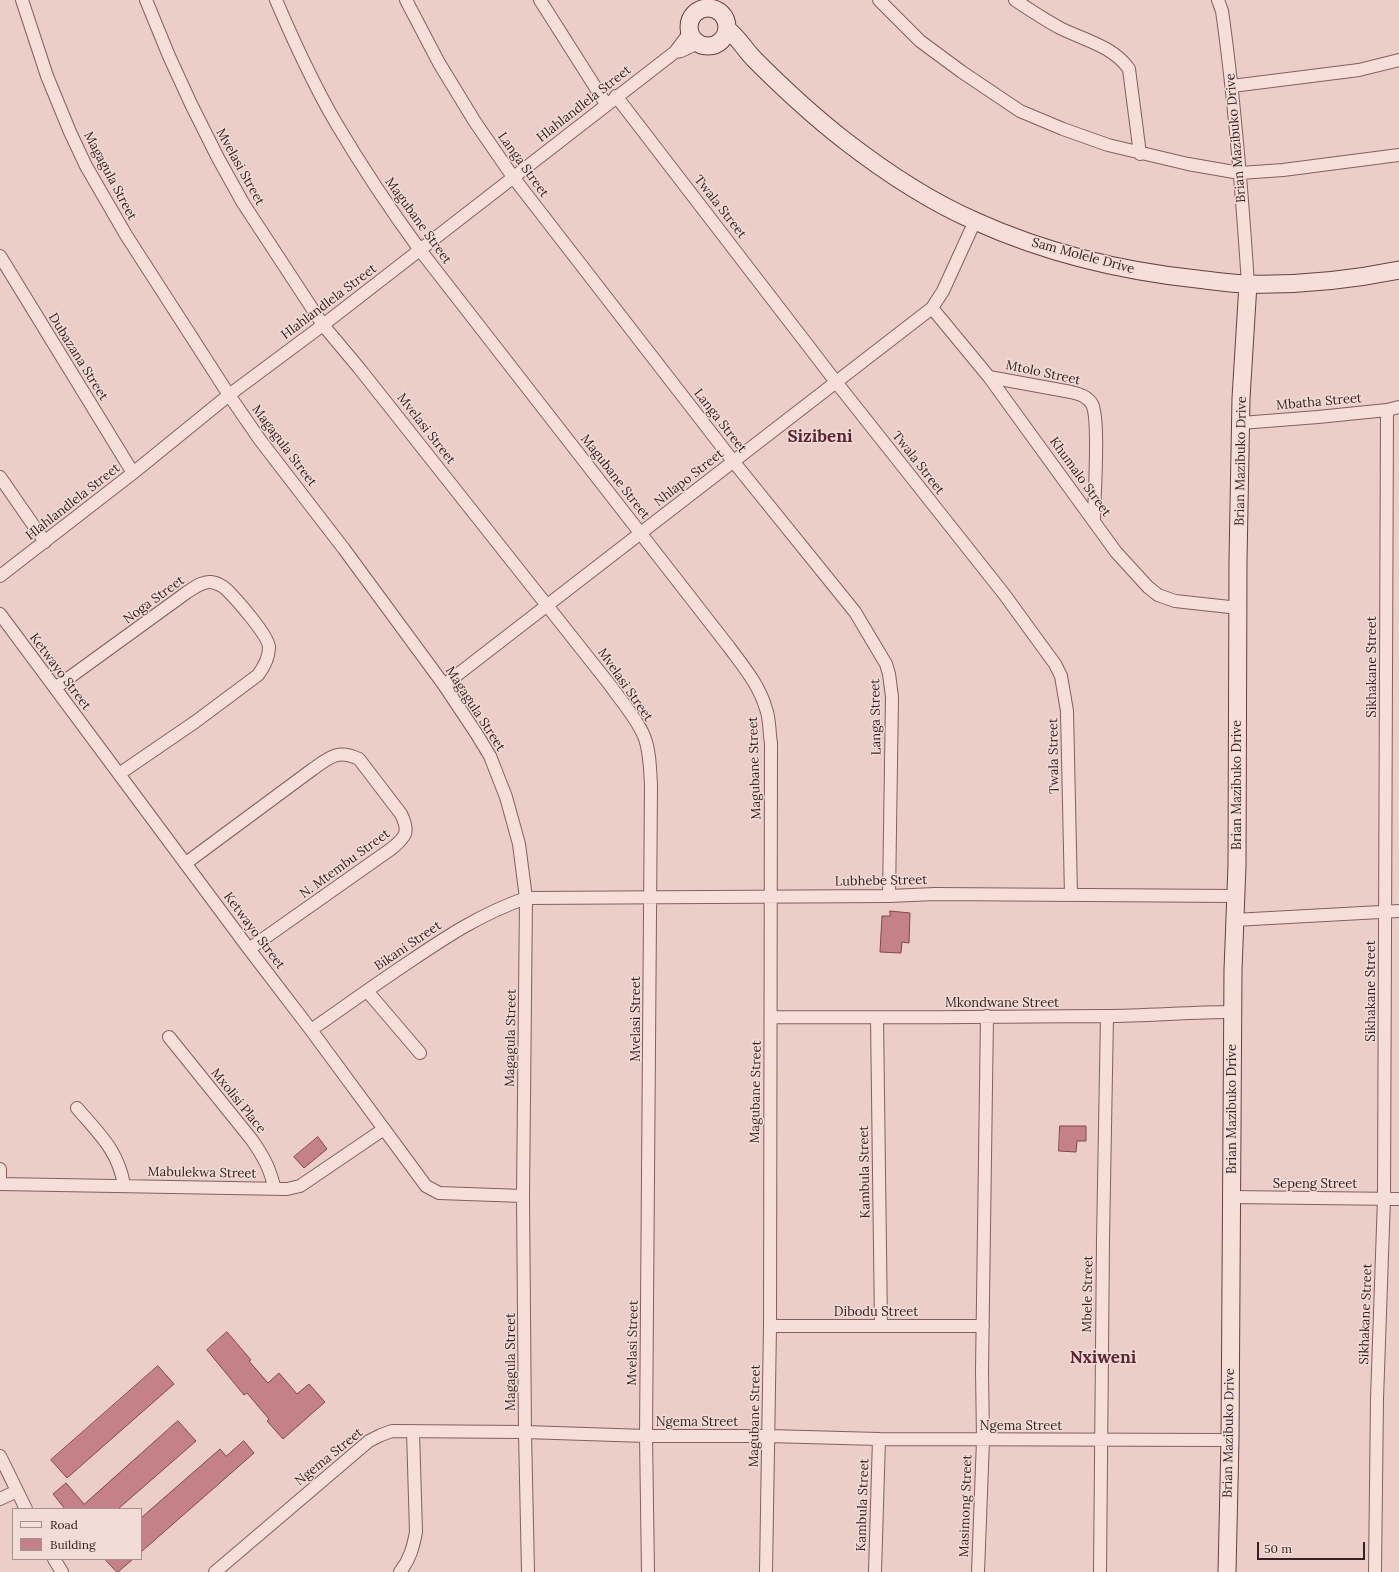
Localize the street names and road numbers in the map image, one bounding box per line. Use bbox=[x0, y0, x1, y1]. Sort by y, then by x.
street label: Hlahlandlela Street bbox=[534, 62, 634, 146]
street label: Brian Mazibuko Drive bbox=[1223, 73, 1249, 203]
street label: Mvelasi Street bbox=[212, 126, 268, 208]
street label: Magagula Street bbox=[80, 129, 140, 223]
street label: Langa Street bbox=[494, 129, 552, 201]
street label: Twala Street bbox=[691, 172, 749, 242]
street label: Magubane Street bbox=[381, 175, 455, 267]
street label: Sam Molele Drive bbox=[1030, 235, 1136, 277]
street label: Hlahlandlela Street bbox=[278, 261, 380, 343]
street label: Dubazana Street bbox=[45, 310, 111, 404]
street label: Mtolo Street bbox=[1004, 357, 1082, 389]
street label: Langa Street bbox=[690, 386, 750, 456]
street label: Mvelasi Street bbox=[394, 390, 458, 468]
street label: Mbatha Street bbox=[1276, 390, 1362, 414]
street label: Brian Mazibuko Drive bbox=[1232, 396, 1250, 526]
street label: Magagula Street bbox=[248, 402, 320, 490]
street label: Twala Street bbox=[889, 428, 947, 498]
street label: Magubane Street bbox=[577, 432, 653, 522]
street label: Khumalo Street bbox=[1046, 434, 1114, 520]
street label: Nhlapo Street bbox=[651, 446, 727, 510]
street label: Hlahlandlela Street bbox=[23, 460, 123, 544]
street label: Noga Street bbox=[120, 573, 188, 627]
street label: Sikhakane Street bbox=[1364, 616, 1380, 718]
street label: Ketwayo Street bbox=[26, 630, 94, 714]
street label: Mvelasi Street bbox=[594, 645, 656, 725]
street label: Magagula Street bbox=[442, 664, 508, 754]
street label: Langa Street bbox=[868, 679, 884, 755]
street label: Magubane Street bbox=[745, 716, 765, 820]
street label: Twala Street bbox=[1046, 718, 1062, 794]
street label: Brian Mazibuko Drive bbox=[1229, 720, 1245, 850]
street label: N. Mtembu Street bbox=[297, 826, 393, 902]
street label: Lubhebe Street bbox=[835, 872, 927, 890]
street label: Ketwayo Street bbox=[220, 889, 288, 973]
street label: Bikani Street bbox=[372, 918, 444, 974]
street label: Sikhakane Street bbox=[1363, 940, 1379, 1042]
street label: Mvelasi Street bbox=[628, 976, 644, 1062]
street label: Magagula Street bbox=[502, 989, 520, 1087]
street label: Mkondwane Street bbox=[945, 995, 1059, 1011]
street label: Magubane Street bbox=[747, 1040, 765, 1144]
street label: Brian Mazibuko Drive bbox=[1224, 1044, 1240, 1174]
street label: Mxolisi Place bbox=[207, 1066, 269, 1136]
street label: Kambula Street bbox=[856, 1125, 874, 1219]
street label: Mabulekwa Street bbox=[147, 1164, 257, 1182]
street label: Sepeng Street bbox=[1273, 1176, 1357, 1192]
street label: Mbele Street bbox=[1080, 1255, 1096, 1333]
street label: Sikhakane Street bbox=[1356, 1263, 1376, 1365]
street label: Mvelasi Street bbox=[624, 1300, 642, 1386]
street label: Dibodu Street bbox=[834, 1304, 918, 1320]
street label: Magagula Street bbox=[503, 1313, 519, 1411]
street label: Magubane Street bbox=[746, 1364, 764, 1468]
street label: Brian Mazibuko Drive bbox=[1220, 1368, 1238, 1498]
street label: Ngema Street bbox=[656, 1414, 738, 1430]
street label: Ngema Street bbox=[980, 1418, 1062, 1434]
street label: Ngema Street bbox=[292, 1425, 366, 1489]
street label: Masimong Street bbox=[956, 1454, 976, 1558]
street label: Kambula Street bbox=[854, 1458, 872, 1552]

